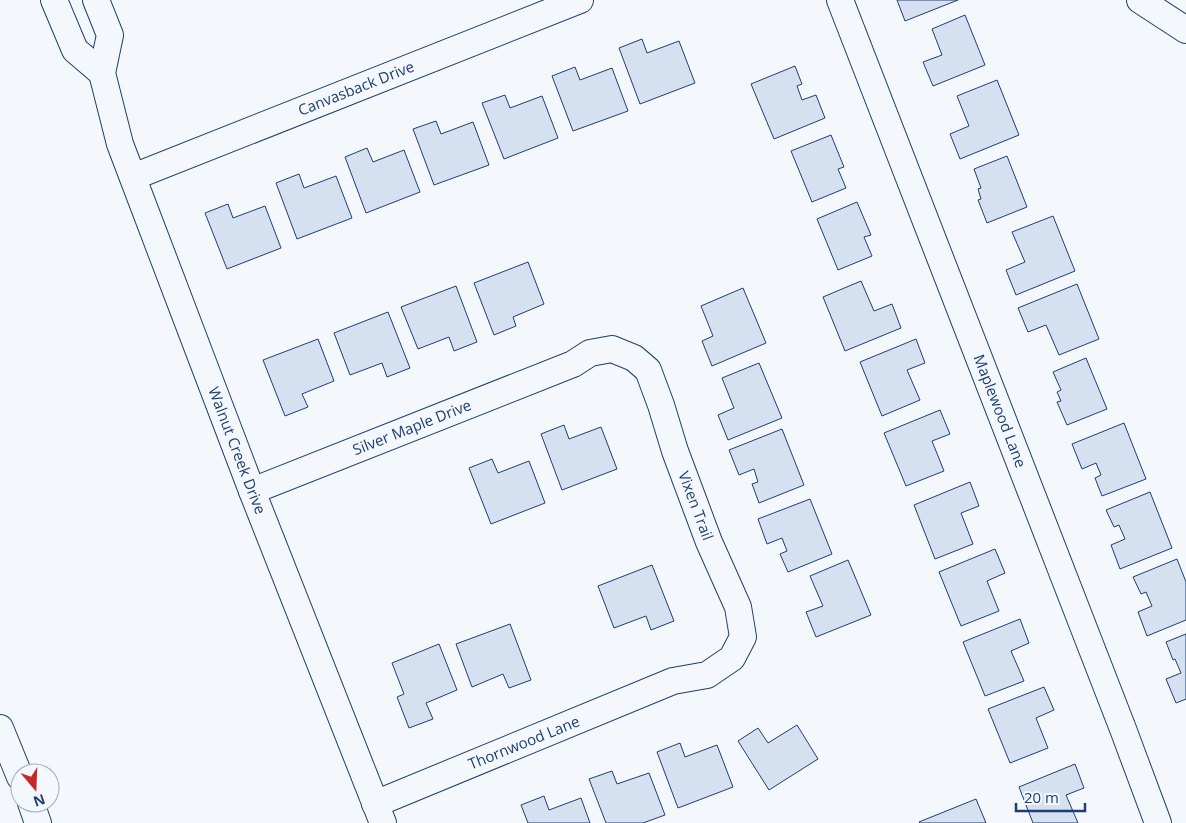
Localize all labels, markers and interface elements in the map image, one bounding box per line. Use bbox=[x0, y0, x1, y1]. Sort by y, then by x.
street label: Canvasback Drive bbox=[295, 56, 417, 120]
street label: Maplewood Lane bbox=[970, 351, 1032, 470]
street label: Walnut Creek Drive bbox=[204, 384, 271, 517]
street label: Silver Maple Drive bbox=[349, 394, 474, 459]
street label: Vixen Trail bbox=[674, 468, 718, 543]
street label: Thornwood Lane bbox=[465, 711, 582, 774]
north arrow bbox=[10, 763, 60, 813]
scale bar bbox=[1016, 780, 1085, 812]
text: 20 m bbox=[1024, 787, 1059, 807]
text: N bbox=[31, 790, 48, 812]

